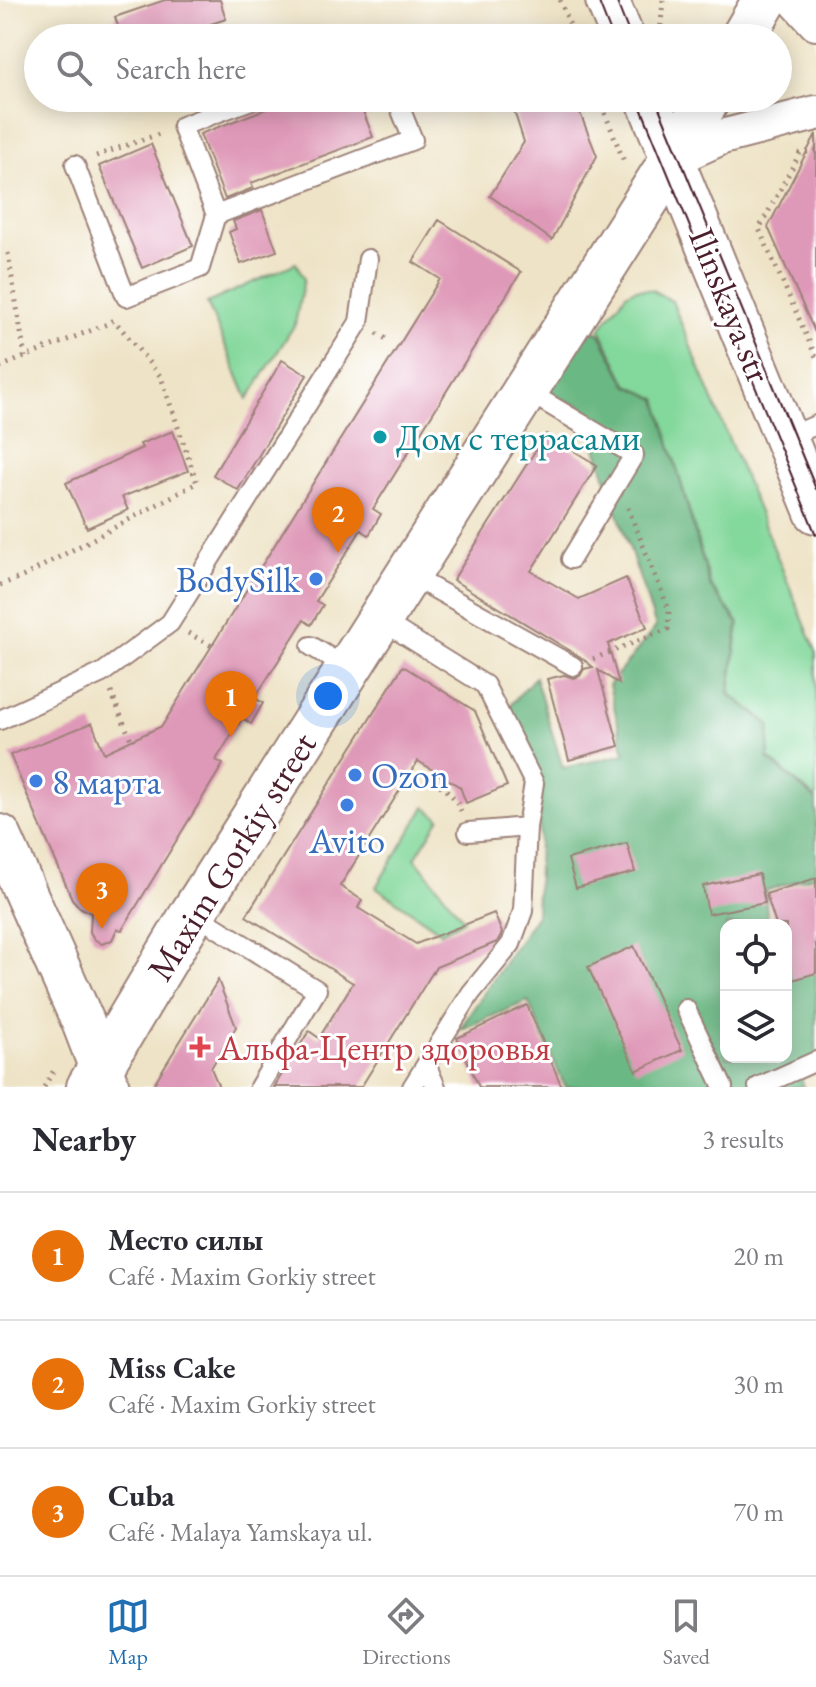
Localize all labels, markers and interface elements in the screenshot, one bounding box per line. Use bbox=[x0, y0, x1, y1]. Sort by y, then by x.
search box bbox=[24, 24, 792, 112]
icon: search bbox=[52, 46, 96, 90]
text: Search here bbox=[116, 49, 246, 88]
street label: Ilinskaya str bbox=[678, 221, 783, 390]
place label: Дом с террасами bbox=[396, 414, 640, 461]
marker: Дом с террасами bbox=[371, 428, 389, 446]
pin: 2 bbox=[312, 487, 364, 553]
place label: BodySilk bbox=[176, 556, 301, 603]
marker: BodySilk bbox=[307, 570, 325, 588]
pin: 1 bbox=[205, 671, 257, 737]
your location bbox=[308, 676, 348, 716]
street label: Maxim Gorkiy street bbox=[136, 723, 327, 989]
place label: Ozon bbox=[371, 752, 449, 799]
place label: 8 марта bbox=[52, 758, 162, 805]
marker: Ozon bbox=[346, 766, 364, 784]
marker: 8 марта bbox=[27, 772, 45, 790]
marker: Avito bbox=[338, 796, 356, 814]
place label: Avito bbox=[308, 817, 385, 864]
pin: 3 bbox=[76, 863, 128, 929]
map controls bbox=[720, 919, 792, 1063]
button: locate bbox=[720, 919, 792, 991]
button: layers bbox=[720, 991, 792, 1063]
place label: Альфа-Центр здоровья bbox=[217, 1024, 551, 1071]
marker: Альфа-Центр здоровья bbox=[189, 1036, 211, 1058]
text: Nearby bbox=[32, 1117, 136, 1161]
text: 3 results bbox=[703, 1122, 784, 1156]
text: Место силы bbox=[108, 1220, 263, 1259]
text: 1 bbox=[51, 1239, 65, 1273]
text: 20 m bbox=[734, 1239, 784, 1273]
text: Café · Maxim Gorkiy street bbox=[108, 1259, 376, 1293]
text: Miss Cake bbox=[108, 1348, 235, 1387]
text: 2 bbox=[51, 1367, 65, 1401]
text: 30 m bbox=[734, 1367, 784, 1401]
text: Café · Maxim Gorkiy street bbox=[108, 1387, 376, 1421]
text: Cuba bbox=[108, 1476, 175, 1515]
text: 3 bbox=[51, 1495, 65, 1529]
text: 70 m bbox=[734, 1495, 784, 1529]
text: Café · Malaya Yamskaya ul. bbox=[108, 1515, 373, 1549]
tab: Map bbox=[106, 1594, 150, 1671]
tab: Directions bbox=[362, 1594, 451, 1671]
tab: Saved bbox=[663, 1594, 710, 1671]

